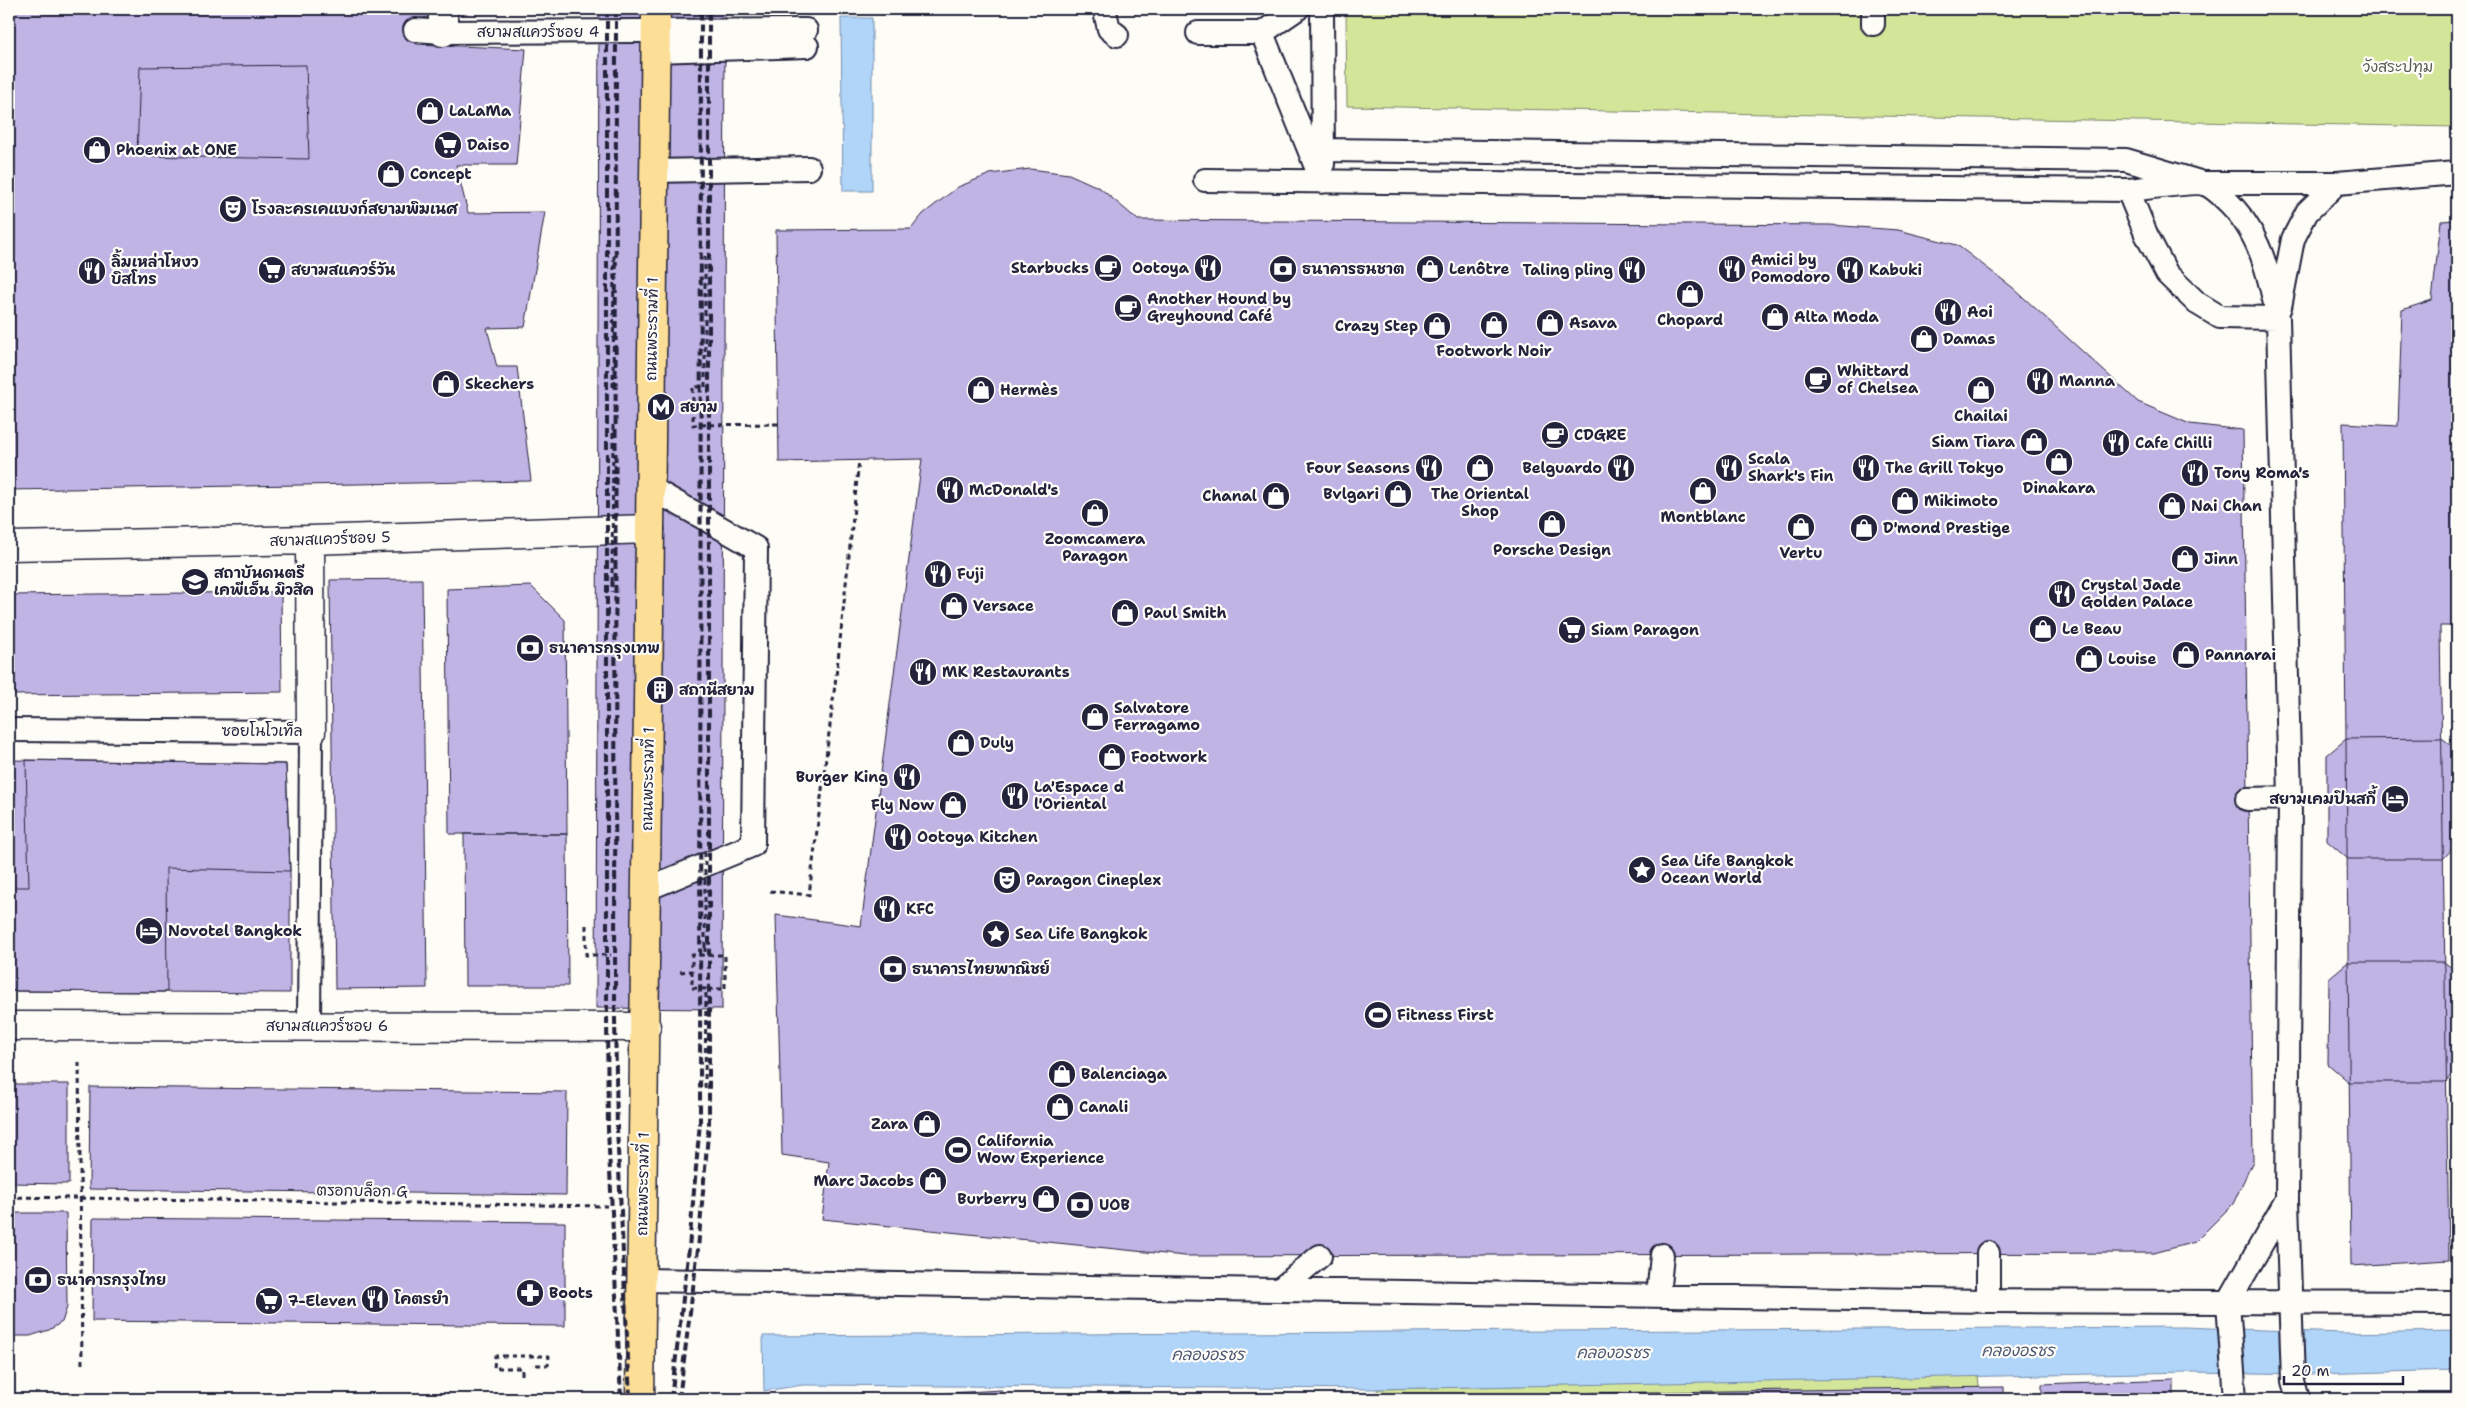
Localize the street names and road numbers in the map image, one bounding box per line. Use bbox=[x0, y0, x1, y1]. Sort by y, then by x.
street label: สยามสแควร์ซอย 4 bbox=[477, 22, 599, 42]
street label: ถนนพระรามที่ 1 bbox=[637, 277, 663, 381]
street label: สยามสแควร์ซอย 5 bbox=[269, 527, 391, 551]
street label: ซอยโนโวเท็ล bbox=[221, 721, 303, 741]
street label: ถนนพระรามที่ 1 bbox=[633, 727, 659, 831]
street label: สยามสแควร์ซอย 6 bbox=[266, 1016, 388, 1036]
street label: ถนนพระรามที่ 1 bbox=[628, 1132, 654, 1236]
street label: ตรอกบล็อก G bbox=[316, 1180, 408, 1202]

